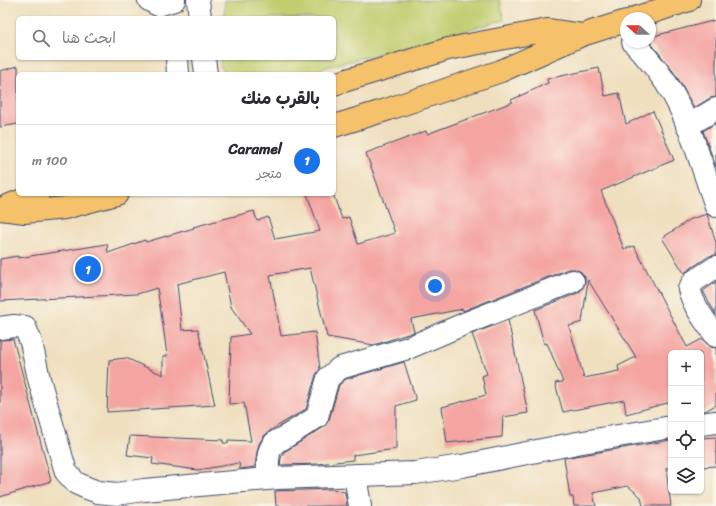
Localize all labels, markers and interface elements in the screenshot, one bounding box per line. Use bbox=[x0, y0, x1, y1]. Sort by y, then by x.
north arrow bbox=[620, 12, 656, 48]
search box bbox=[16, 16, 336, 60]
text: ابحث هنا bbox=[62, 25, 116, 51]
icon: search bbox=[30, 27, 52, 49]
text: بالقرب منك bbox=[241, 83, 320, 113]
text: Caramel bbox=[228, 136, 282, 162]
text: 100 m bbox=[32, 149, 67, 172]
text: 1 bbox=[304, 149, 310, 172]
text: متجر bbox=[257, 162, 282, 185]
pin: 1 bbox=[75, 254, 101, 284]
your location bbox=[425, 276, 445, 296]
map controls bbox=[668, 350, 704, 494]
button: + bbox=[668, 350, 704, 386]
button: − bbox=[668, 386, 704, 422]
button: locate bbox=[668, 422, 704, 458]
button: layers bbox=[668, 458, 704, 494]

